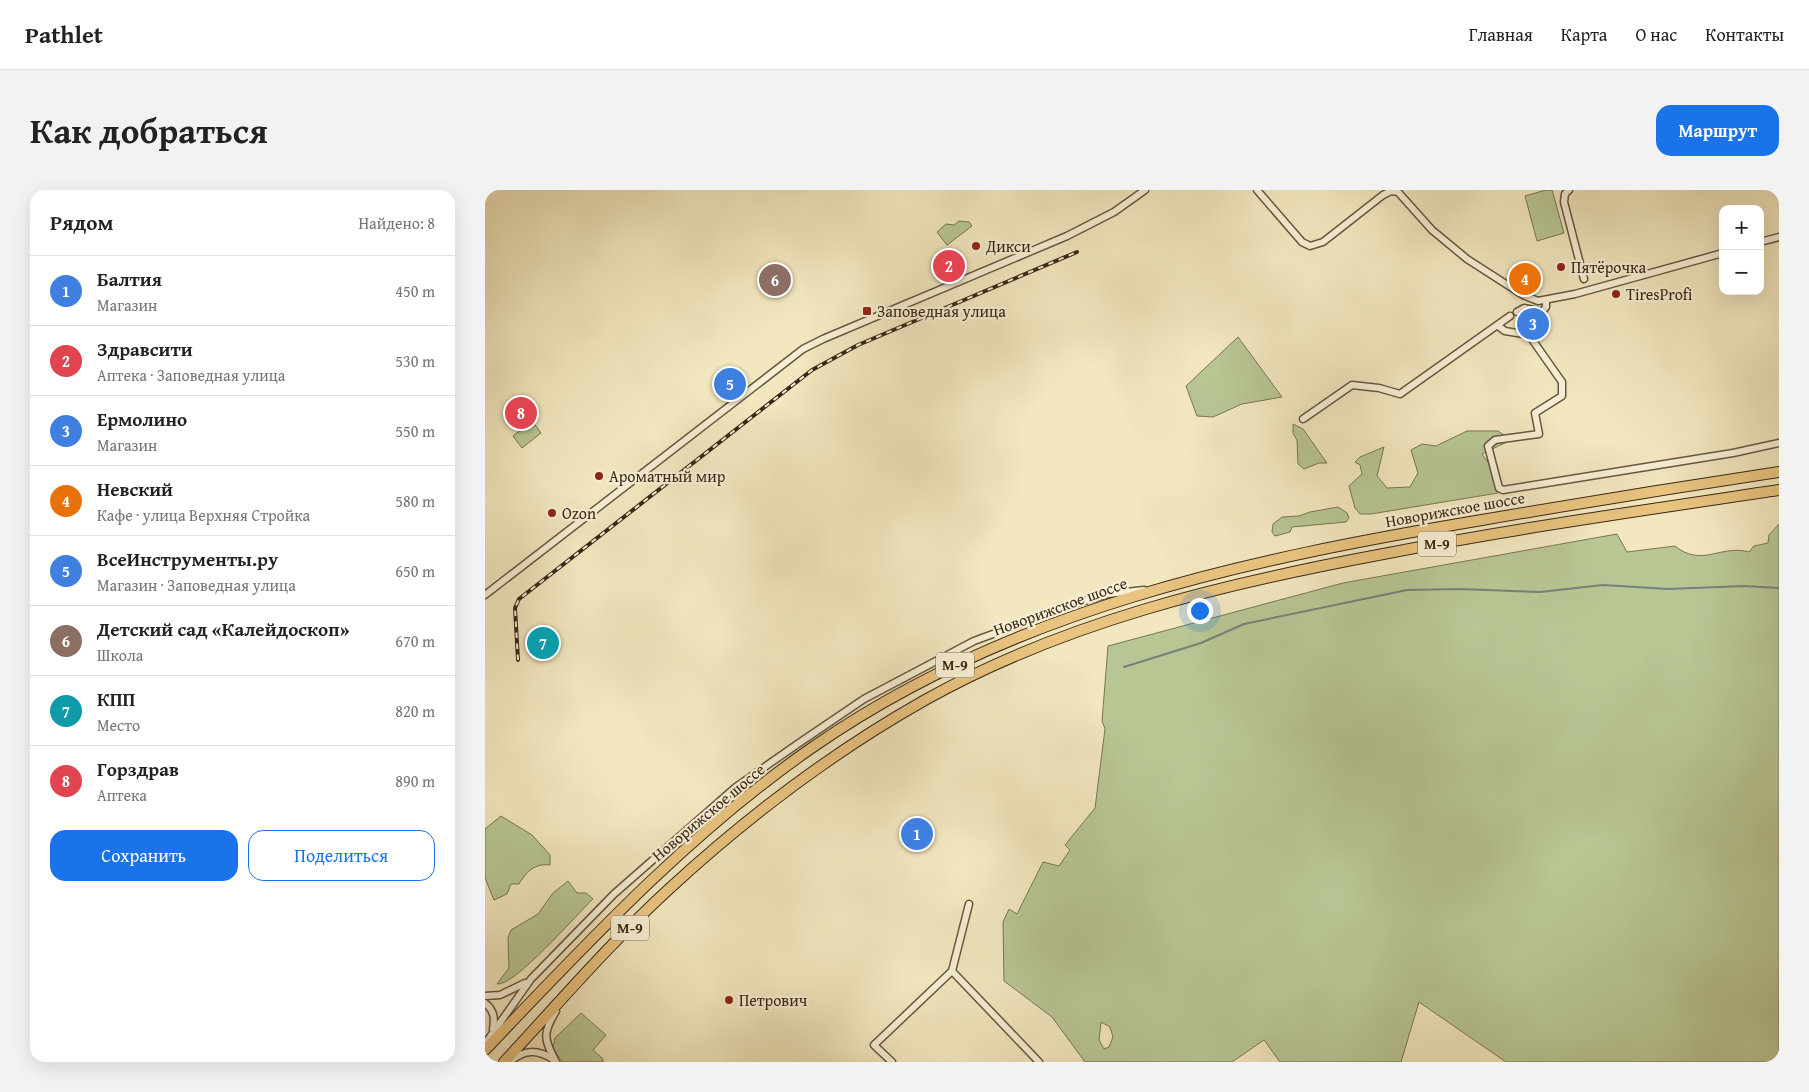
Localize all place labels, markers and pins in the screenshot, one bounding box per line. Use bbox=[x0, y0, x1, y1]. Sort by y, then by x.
place label: Дикси bbox=[985, 234, 1031, 258]
marker: Дикси bbox=[970, 240, 982, 252]
pin: 2 bbox=[933, 247, 965, 285]
place label: Пятёрочка bbox=[1571, 255, 1646, 279]
pin: 4 bbox=[1509, 260, 1541, 298]
pin: 6 bbox=[759, 261, 791, 299]
marker: Пятёрочка bbox=[1555, 261, 1567, 273]
place label: TiresProfi bbox=[1626, 282, 1693, 306]
marker: TiresProfi bbox=[1610, 288, 1622, 300]
place label: Заповедная улица bbox=[877, 299, 1006, 323]
marker: Заповедная улица bbox=[861, 305, 873, 317]
pin: 3 bbox=[1517, 305, 1549, 343]
pin: 5 bbox=[714, 365, 746, 403]
pin: 8 bbox=[505, 394, 537, 432]
place label: Ароматный мир bbox=[609, 464, 726, 488]
marker: Ароматный мир bbox=[593, 470, 605, 482]
place label: Ozon bbox=[562, 501, 596, 525]
marker: Ozon bbox=[546, 507, 558, 519]
pin: 7 bbox=[527, 624, 559, 662]
pin: 1 bbox=[901, 815, 933, 853]
place label: Петрович bbox=[739, 988, 808, 1012]
marker: Петрович bbox=[723, 994, 735, 1006]

